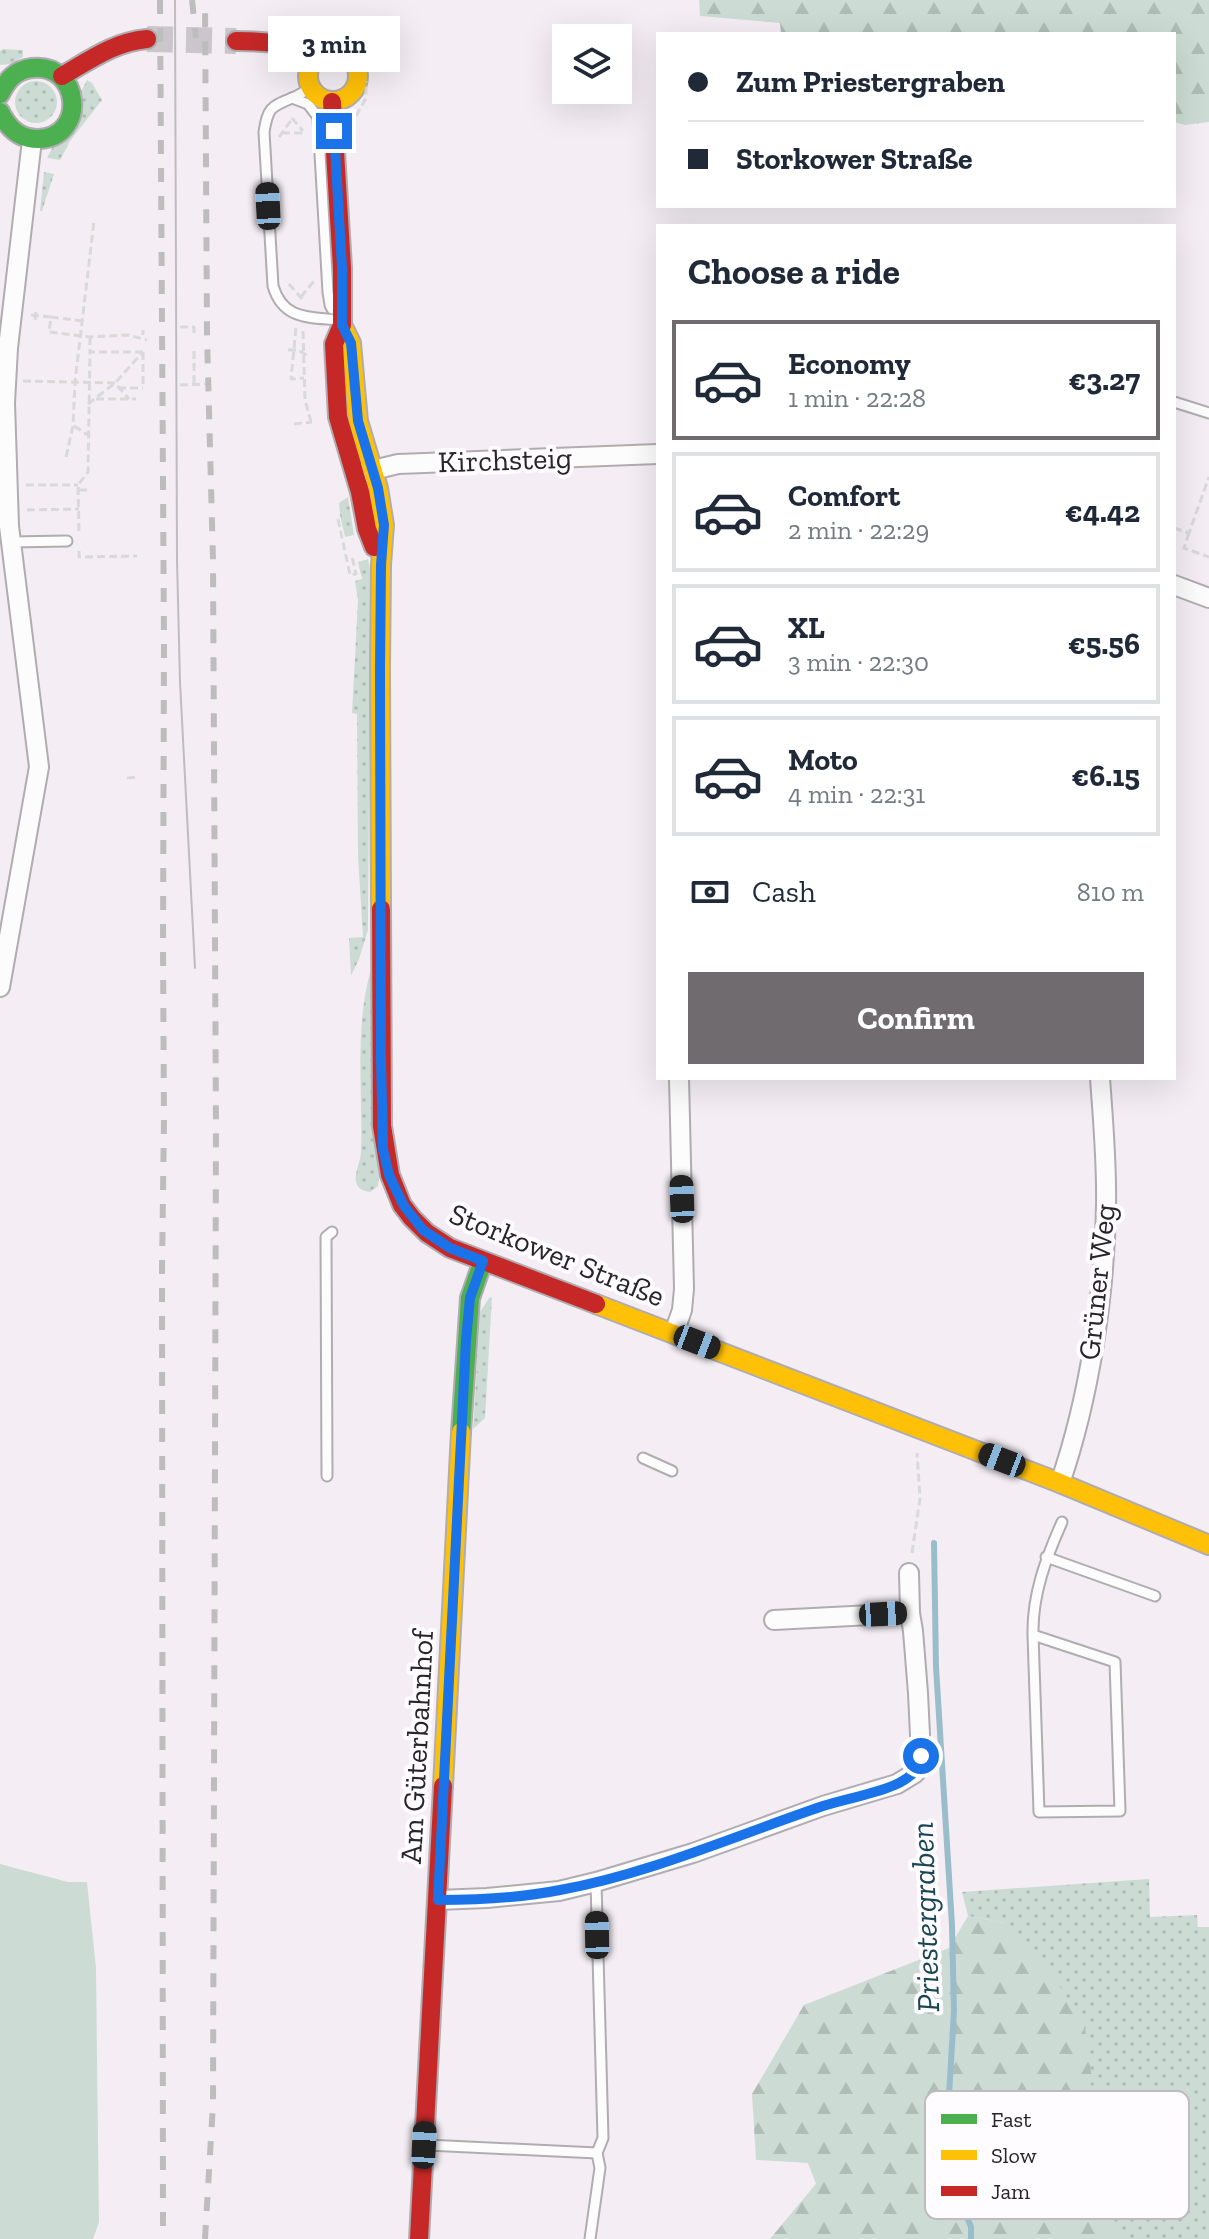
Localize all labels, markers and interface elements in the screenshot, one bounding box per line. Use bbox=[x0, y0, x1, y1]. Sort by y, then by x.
callout: 3 min bbox=[268, 15, 400, 71]
map controls bbox=[552, 24, 632, 104]
button: layers bbox=[552, 24, 632, 104]
text: 3 min bbox=[302, 28, 366, 60]
text: Zum Priestergraben bbox=[736, 64, 1005, 100]
route end bbox=[316, 113, 352, 149]
text: Storkower Straße bbox=[736, 141, 973, 177]
car bbox=[255, 181, 281, 231]
text: Choose a ride bbox=[688, 250, 900, 293]
icon: car bbox=[692, 344, 764, 416]
text: Economy bbox=[788, 346, 911, 382]
text: €3.27 bbox=[1068, 362, 1140, 398]
text: 1 min · 22:28 bbox=[788, 382, 926, 414]
street label: Kirchsteig bbox=[437, 440, 573, 480]
icon: car bbox=[692, 476, 764, 548]
text: Comfort bbox=[788, 478, 900, 514]
text: €4.42 bbox=[1065, 494, 1140, 530]
text: 2 min · 22:29 bbox=[788, 514, 929, 546]
icon: car bbox=[692, 608, 764, 680]
text: XL bbox=[788, 610, 825, 646]
text: €5.56 bbox=[1068, 626, 1140, 662]
text: 3 min · 22:30 bbox=[788, 646, 929, 678]
icon: car bbox=[692, 740, 764, 812]
text: Moto bbox=[788, 742, 858, 778]
text: €6.15 bbox=[1072, 758, 1140, 794]
text: 4 min · 22:31 bbox=[788, 778, 925, 810]
icon: cash bbox=[688, 870, 732, 914]
text: Cash bbox=[752, 874, 816, 910]
text: 810 m bbox=[1077, 876, 1144, 908]
button: Confirm bbox=[688, 972, 1144, 1064]
car bbox=[669, 1175, 695, 1223]
street label: Storkower Straße bbox=[444, 1195, 670, 1315]
street label: Grüner Weg bbox=[1071, 1202, 1123, 1362]
car bbox=[670, 1322, 724, 1362]
car bbox=[975, 1440, 1029, 1480]
car bbox=[858, 1601, 908, 1627]
street label: Am Güterbahnhof bbox=[393, 1627, 441, 1865]
route start bbox=[903, 1738, 939, 1774]
water label: Priestergraben bbox=[903, 1821, 947, 2013]
car bbox=[585, 1911, 609, 1959]
legend bbox=[925, 2091, 1189, 2219]
text: Fast bbox=[991, 2106, 1032, 2133]
car bbox=[411, 2120, 437, 2170]
text: Slow bbox=[991, 2142, 1037, 2169]
text: Jam bbox=[991, 2178, 1030, 2205]

